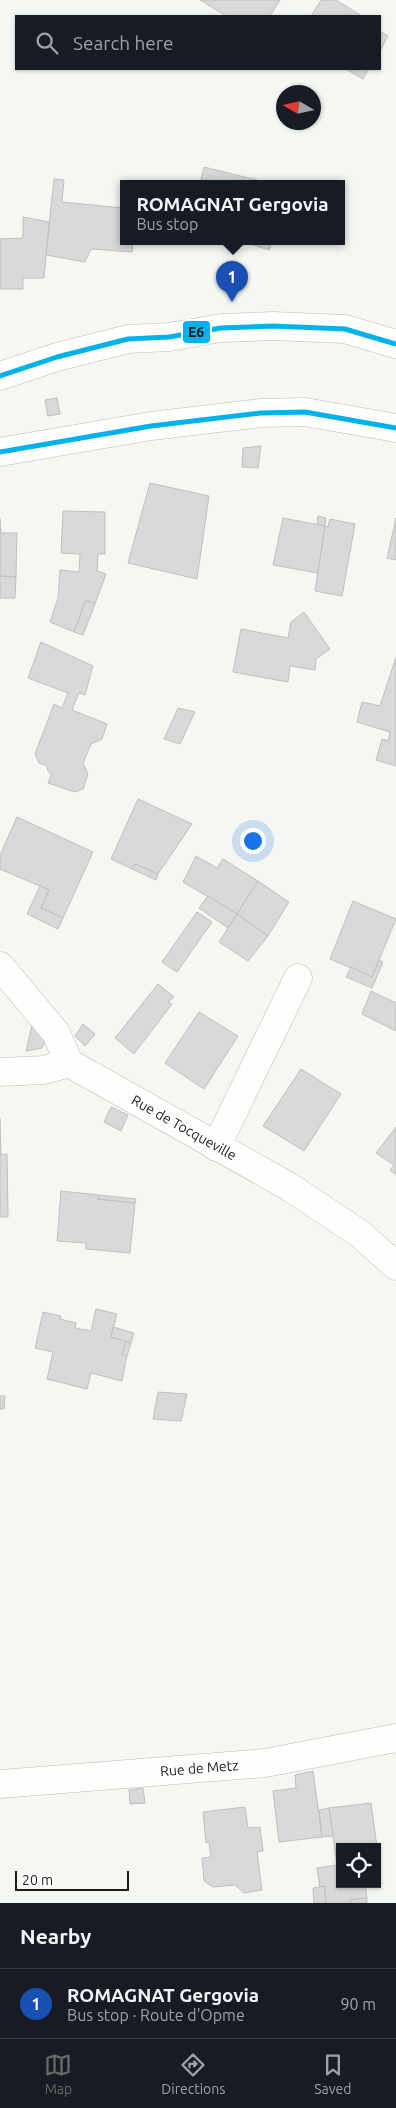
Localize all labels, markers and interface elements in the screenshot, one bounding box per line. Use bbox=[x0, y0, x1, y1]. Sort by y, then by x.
search box bbox=[15, 15, 381, 70]
icon: search bbox=[33, 29, 61, 57]
text: Search here bbox=[73, 32, 173, 54]
north arrow bbox=[276, 85, 321, 130]
popup bbox=[120, 180, 345, 245]
text: ROMAGNAT Gergovia bbox=[136, 193, 329, 215]
text: Bus stop bbox=[136, 215, 198, 233]
pin: 1 bbox=[216, 261, 248, 302]
line badge: E6 bbox=[182, 320, 211, 344]
text: E6 bbox=[188, 324, 204, 340]
your location bbox=[240, 828, 266, 854]
street label: Rue de Tocqueville bbox=[129, 1092, 239, 1163]
street label: Rue de Metz bbox=[160, 1757, 239, 1779]
map controls bbox=[336, 1843, 381, 1888]
button: locate bbox=[336, 1843, 381, 1888]
scale bar bbox=[15, 1868, 129, 1891]
text: 20 m bbox=[22, 1872, 53, 1888]
text: Nearby bbox=[20, 1924, 91, 1948]
text: ROMAGNAT Gergovia bbox=[67, 1984, 259, 2006]
text: 1 bbox=[31, 1995, 41, 2013]
text: 90 m bbox=[340, 1995, 376, 2013]
text: Bus stop · Route d'Opme bbox=[67, 2006, 245, 2024]
tab: Map bbox=[44, 2051, 72, 2097]
tab: Directions bbox=[161, 2051, 225, 2097]
tab: Saved bbox=[314, 2051, 352, 2097]

